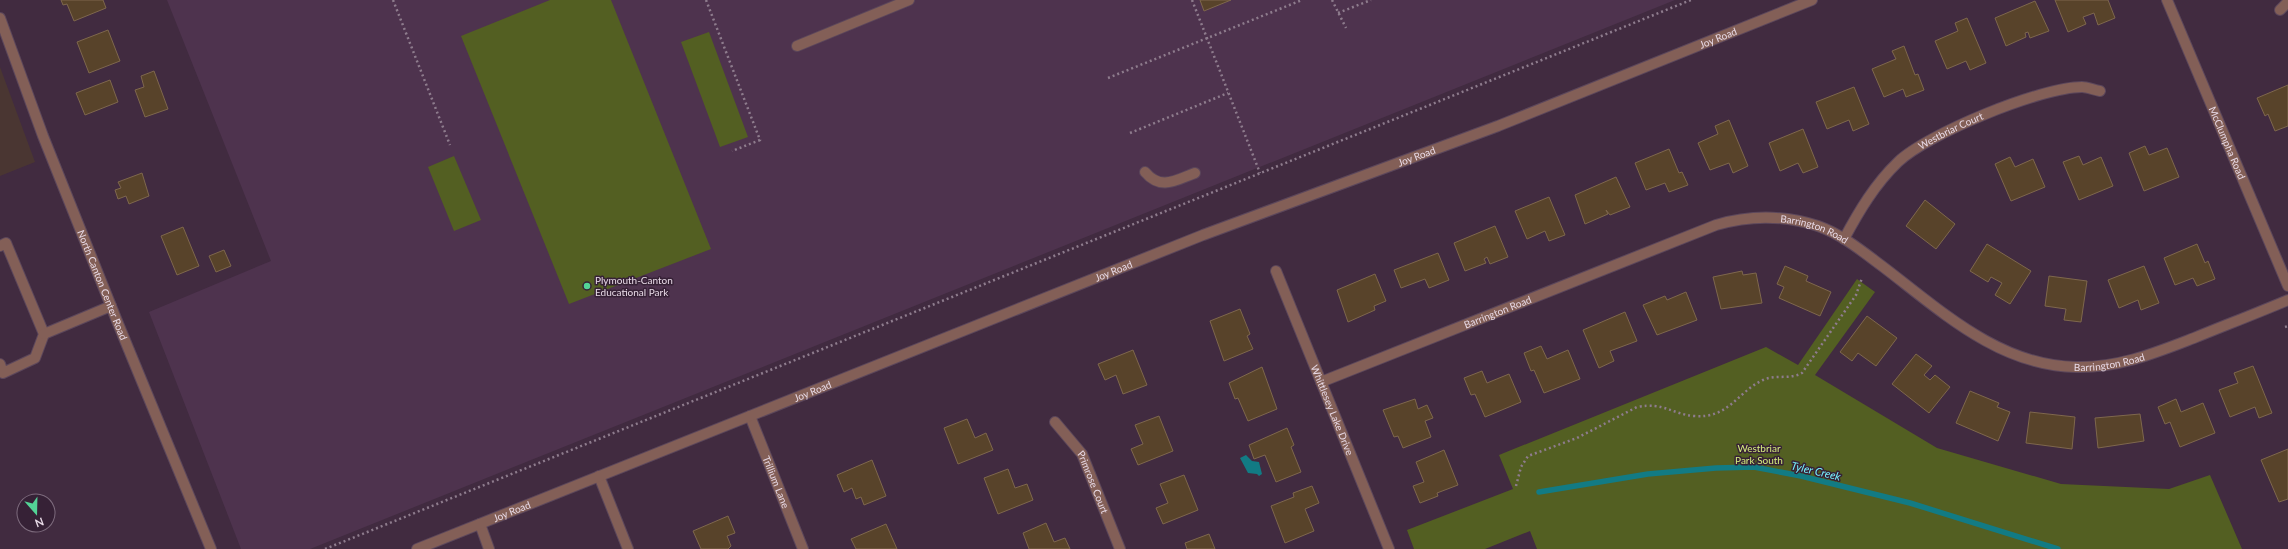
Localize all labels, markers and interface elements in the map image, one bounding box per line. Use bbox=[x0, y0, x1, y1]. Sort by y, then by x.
street label: Joy Road bbox=[1698, 25, 1739, 51]
street label: McClumpha Road bbox=[2207, 105, 2248, 181]
street label: Westbriar Court bbox=[1916, 110, 1985, 152]
street label: Joy Road bbox=[1396, 144, 1437, 169]
street label: Barrington Road bbox=[1780, 212, 1851, 246]
street label: North Canton Center Road bbox=[75, 228, 130, 342]
street label: Joy Road bbox=[1093, 258, 1134, 284]
place label: Plymouth-Canton Educational Park bbox=[595, 274, 673, 298]
marker: Plymouth-Canton Educational Park bbox=[582, 281, 592, 291]
street label: Barrington Road bbox=[1462, 293, 1533, 331]
street label: Barrington Road bbox=[2074, 350, 2146, 373]
street label: Whittlesey Lake Drive bbox=[1309, 363, 1356, 457]
street label: Joy Road bbox=[792, 378, 833, 404]
park label: Westbriar Park South bbox=[1735, 442, 1783, 466]
street label: Primrose Court bbox=[1075, 448, 1111, 515]
street label: Trillium Lane bbox=[760, 454, 792, 510]
water label: Tyler Creek bbox=[1790, 459, 1843, 483]
north arrow bbox=[16, 493, 56, 533]
street label: Joy Road bbox=[491, 498, 532, 524]
text: N bbox=[33, 515, 46, 530]

